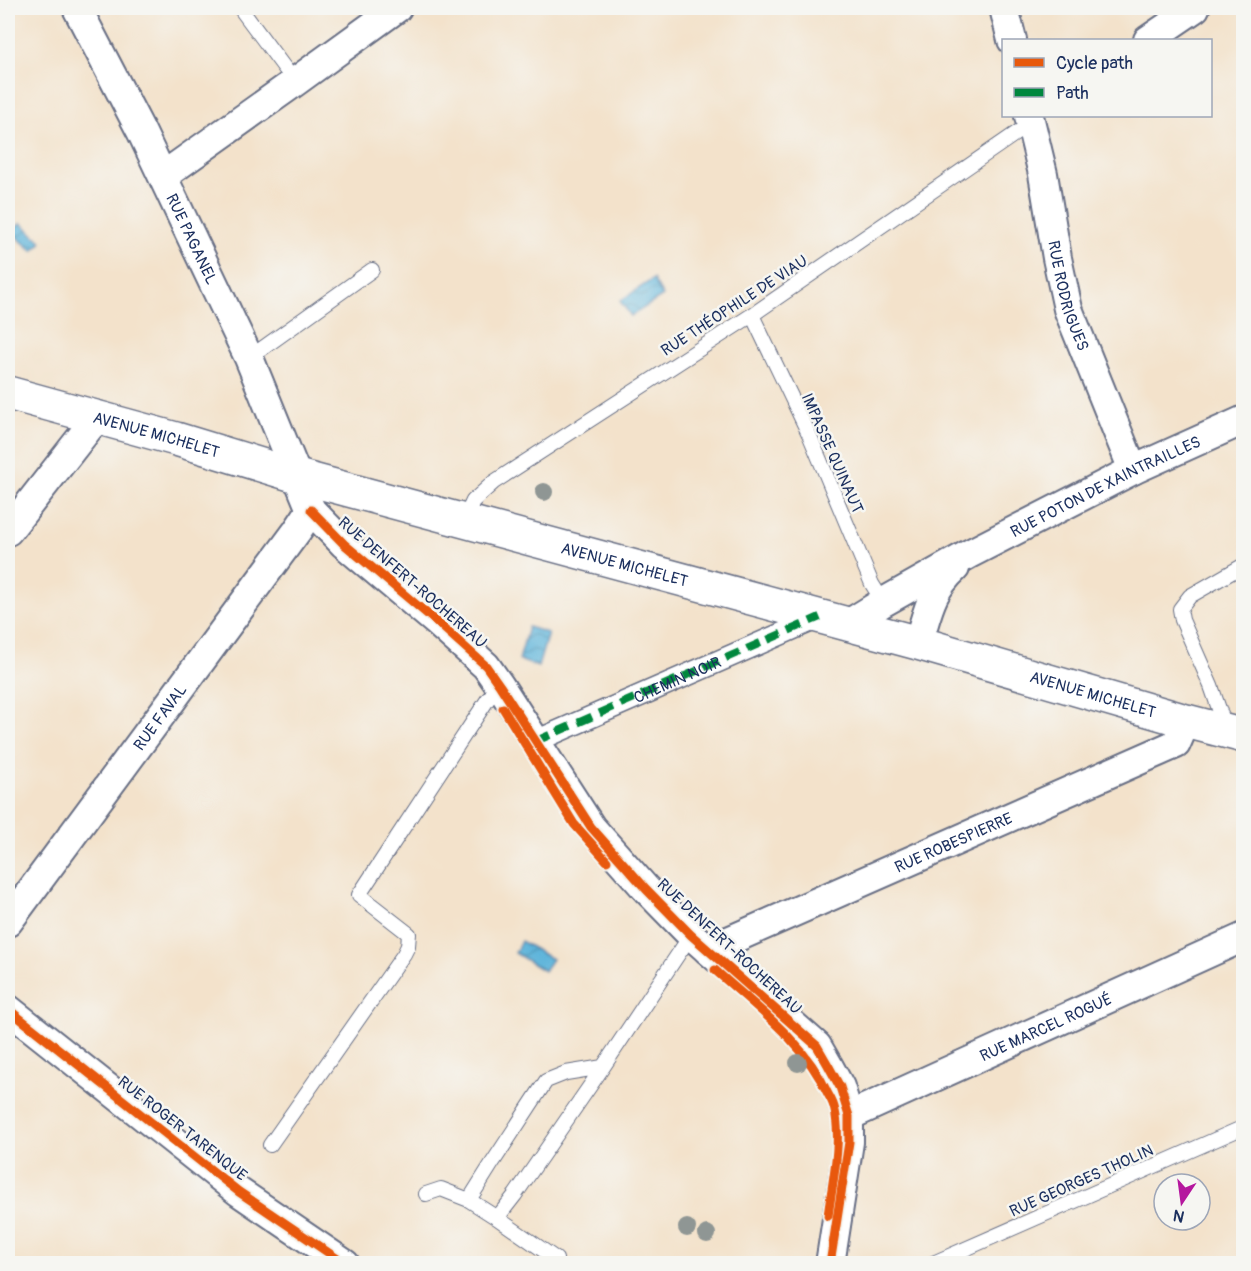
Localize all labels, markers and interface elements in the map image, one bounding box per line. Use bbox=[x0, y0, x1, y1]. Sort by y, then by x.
legend bbox=[1002, 39, 1212, 117]
text: Cycle path bbox=[1056, 52, 1133, 75]
text: Path bbox=[1056, 82, 1089, 105]
street label: RUE PAGANEL bbox=[161, 191, 222, 288]
street label: RUE RODRIGUES bbox=[1043, 239, 1093, 354]
street label: RUE THÉOPHILE DE VIAU bbox=[657, 251, 812, 361]
street label: IMPASSE QUINAUT bbox=[797, 390, 868, 517]
street label: AVENUE MICHELET bbox=[91, 408, 222, 463]
street label: RUE POTON DE XAINTRAILLES bbox=[1007, 432, 1204, 542]
street label: RUE DENFERT-ROCHEREAU bbox=[334, 513, 491, 653]
street label: AVENUE MICHELET bbox=[559, 538, 690, 592]
street label: CHEMIN NOIR bbox=[631, 652, 724, 708]
street label: AVENUE MICHELET bbox=[1027, 667, 1158, 723]
street label: RUE FAVAL bbox=[129, 680, 191, 755]
street label: RUE ROBESPIERRE bbox=[892, 808, 1016, 878]
street label: RUE DENFERT-ROCHEREAU bbox=[653, 875, 806, 1019]
street label: RUE MARCEL ROGUÉ bbox=[977, 989, 1115, 1066]
street label: RUE ROGER TARENQUE bbox=[114, 1072, 251, 1186]
street label: RUE GEORGES THOLIN bbox=[1006, 1140, 1156, 1222]
north arrow bbox=[1152, 1172, 1212, 1232]
text: N bbox=[1171, 1205, 1186, 1227]

